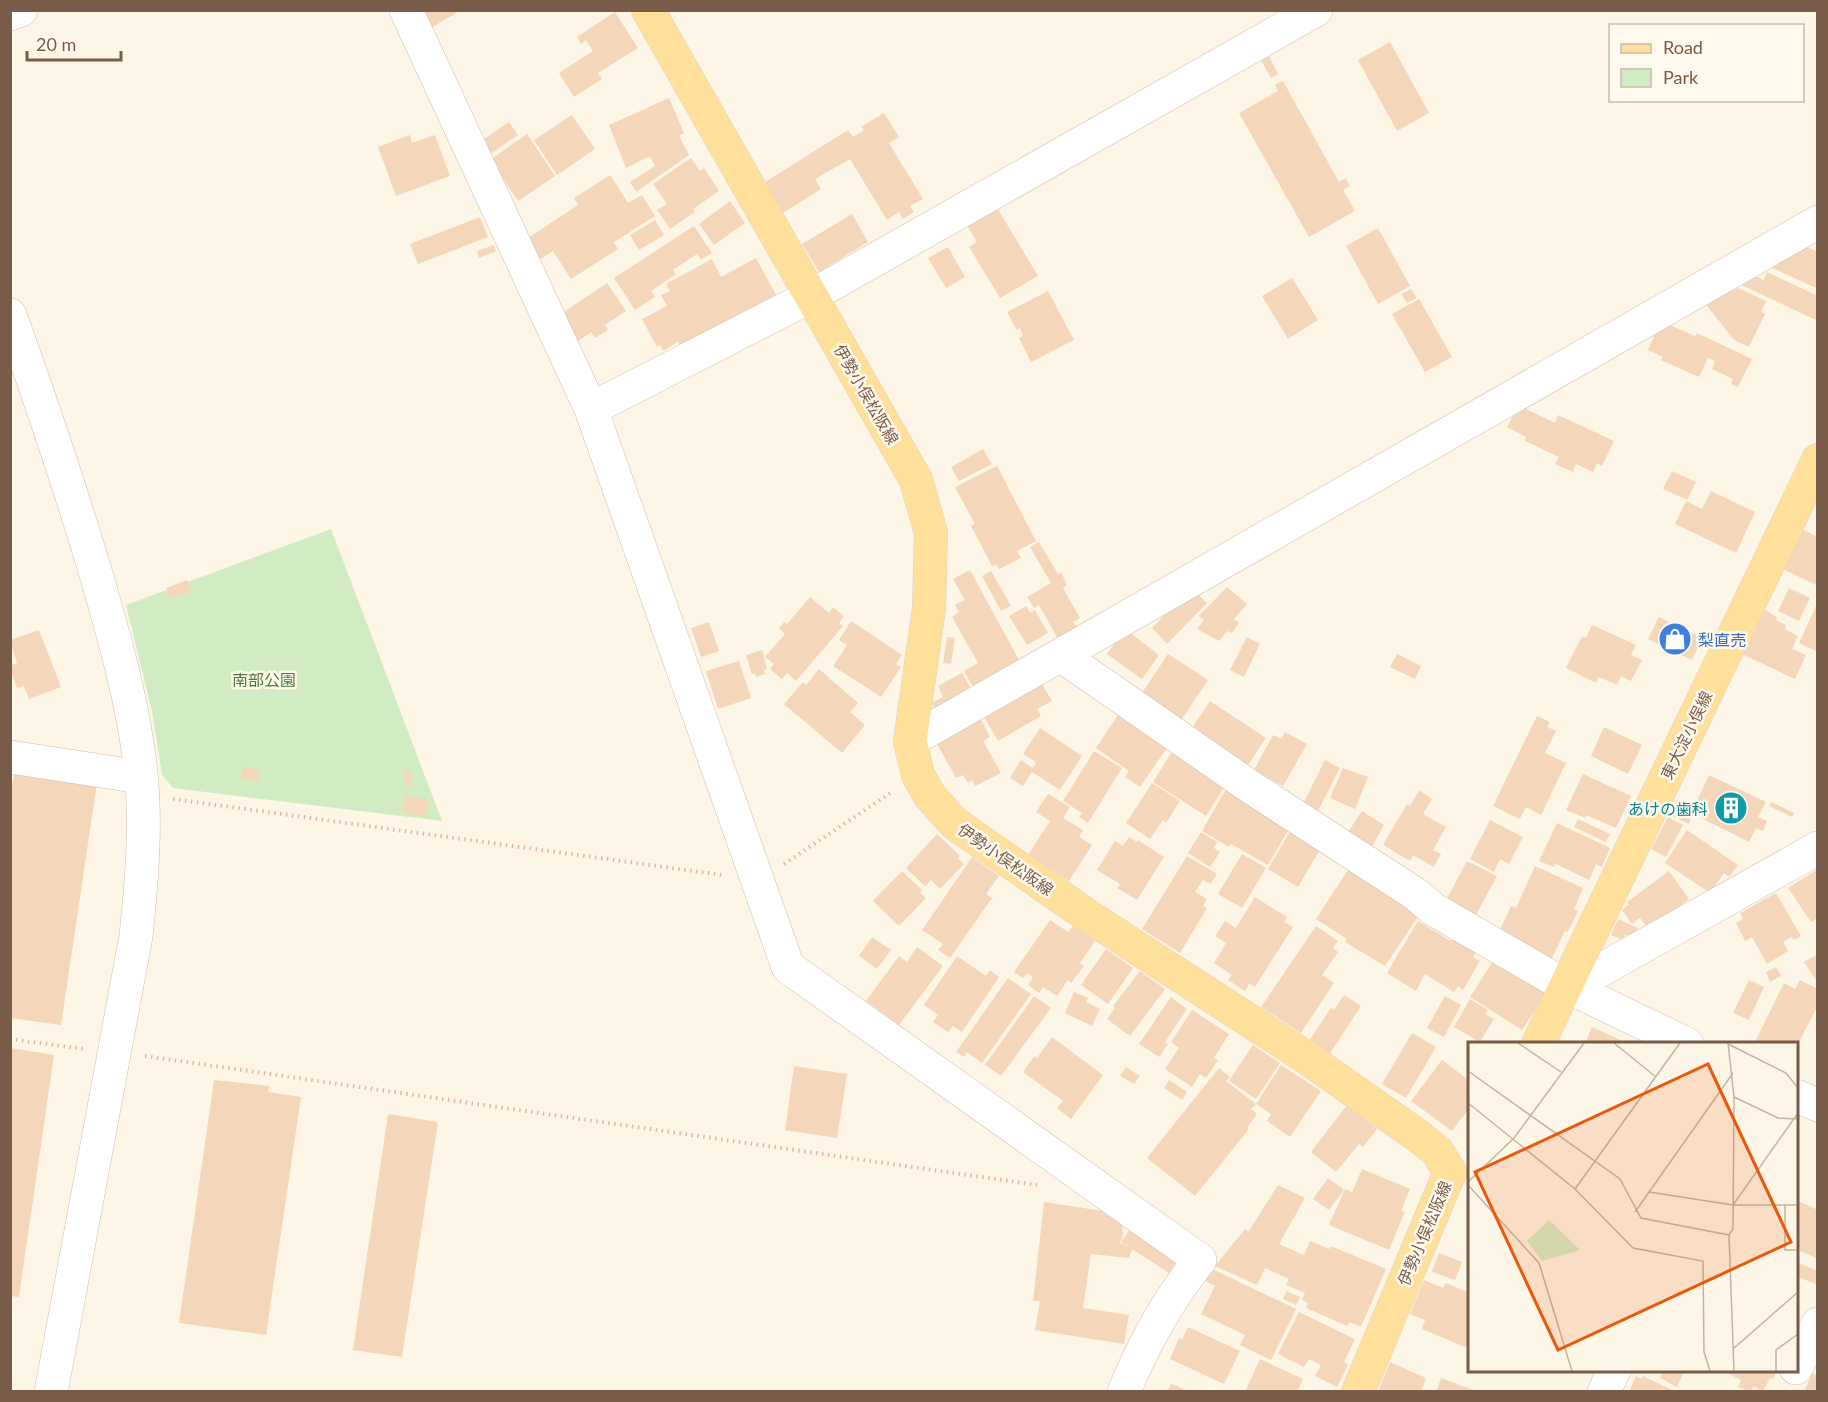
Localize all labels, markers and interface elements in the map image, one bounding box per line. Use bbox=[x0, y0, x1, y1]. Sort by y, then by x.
scale bar bbox=[27, 24, 122, 62]
legend bbox=[1609, 24, 1804, 102]
text: 20 m bbox=[36, 33, 76, 55]
text: Road bbox=[1663, 36, 1703, 58]
text: Park bbox=[1663, 66, 1699, 88]
street label: 伊勢小俣松阪線 bbox=[831, 341, 903, 447]
shop icon: 梨直売 bbox=[1657, 621, 1693, 657]
place label: 梨直売 bbox=[1698, 630, 1746, 649]
park label: 南部公園 bbox=[232, 670, 296, 689]
street label: 東大淀小俣線 bbox=[1656, 688, 1716, 782]
building icon: あけの歯科 bbox=[1713, 790, 1749, 826]
place label: あけの歯科 bbox=[1628, 799, 1708, 818]
street label: 伊勢小俣松阪線 bbox=[955, 819, 1057, 899]
inset map bbox=[1468, 1042, 1798, 1372]
street label: 伊勢小俣松阪線 bbox=[1393, 1178, 1455, 1288]

